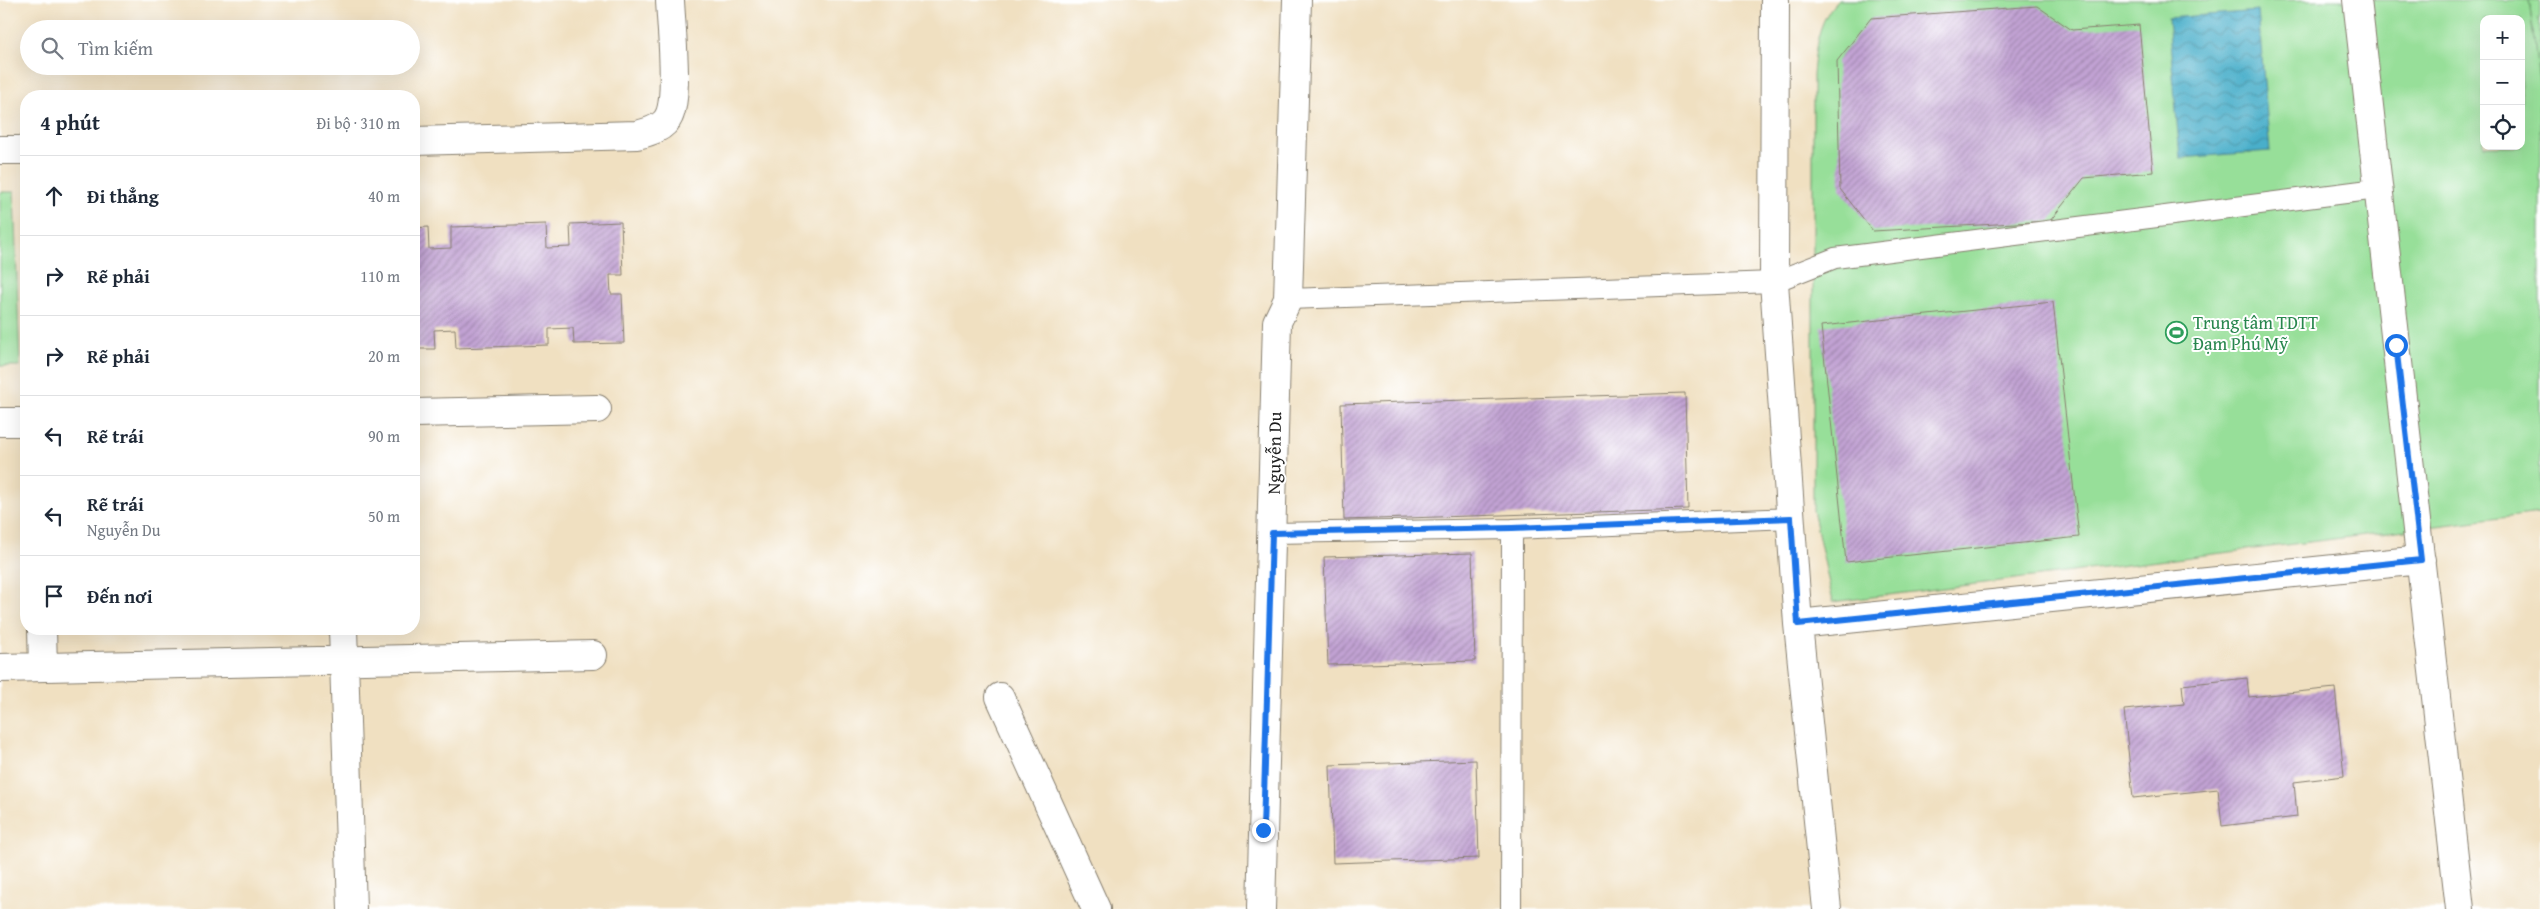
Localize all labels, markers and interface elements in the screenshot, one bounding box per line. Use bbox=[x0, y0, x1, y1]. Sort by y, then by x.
map controls bbox=[2480, 15, 2525, 150]
button: + bbox=[2480, 15, 2525, 60]
search box bbox=[20, 20, 420, 75]
icon: search bbox=[38, 34, 66, 62]
text: Tìm kiếm bbox=[78, 34, 153, 62]
button: − bbox=[2480, 60, 2525, 105]
button: locate bbox=[2480, 105, 2525, 150]
text: 4 phút bbox=[40, 107, 100, 138]
text: Đi bộ · 310 m bbox=[316, 111, 400, 135]
icon: ahead bbox=[40, 182, 68, 210]
text: Đi thẳng bbox=[87, 182, 159, 210]
text: 40 m bbox=[368, 184, 400, 208]
icon: right bbox=[40, 262, 68, 290]
text: Rẽ phải bbox=[87, 262, 150, 290]
text: 110 m bbox=[360, 264, 400, 288]
place label: Trung tâm TDTT Đạm Phú Mỹ bbox=[2193, 309, 2318, 357]
sports icon: Trung tâm TDTT Đạm Phú Mỹ bbox=[2165, 320, 2189, 344]
route start bbox=[2385, 334, 2408, 357]
icon: right bbox=[40, 342, 68, 370]
text: Rẽ phải bbox=[87, 342, 150, 370]
text: 20 m bbox=[368, 344, 400, 368]
street label: Nguyễn Du bbox=[1260, 411, 1288, 495]
icon: left bbox=[40, 422, 68, 450]
text: Rẽ trái bbox=[87, 422, 144, 450]
text: 90 m bbox=[368, 424, 400, 448]
text: Rẽ trái bbox=[87, 490, 144, 518]
icon: left bbox=[40, 502, 68, 530]
text: 50 m bbox=[368, 504, 400, 528]
text: Nguyễn Du bbox=[87, 518, 160, 542]
icon: arrive bbox=[40, 582, 68, 610]
text: Đến nơi bbox=[87, 582, 153, 610]
route end bbox=[1252, 819, 1275, 842]

